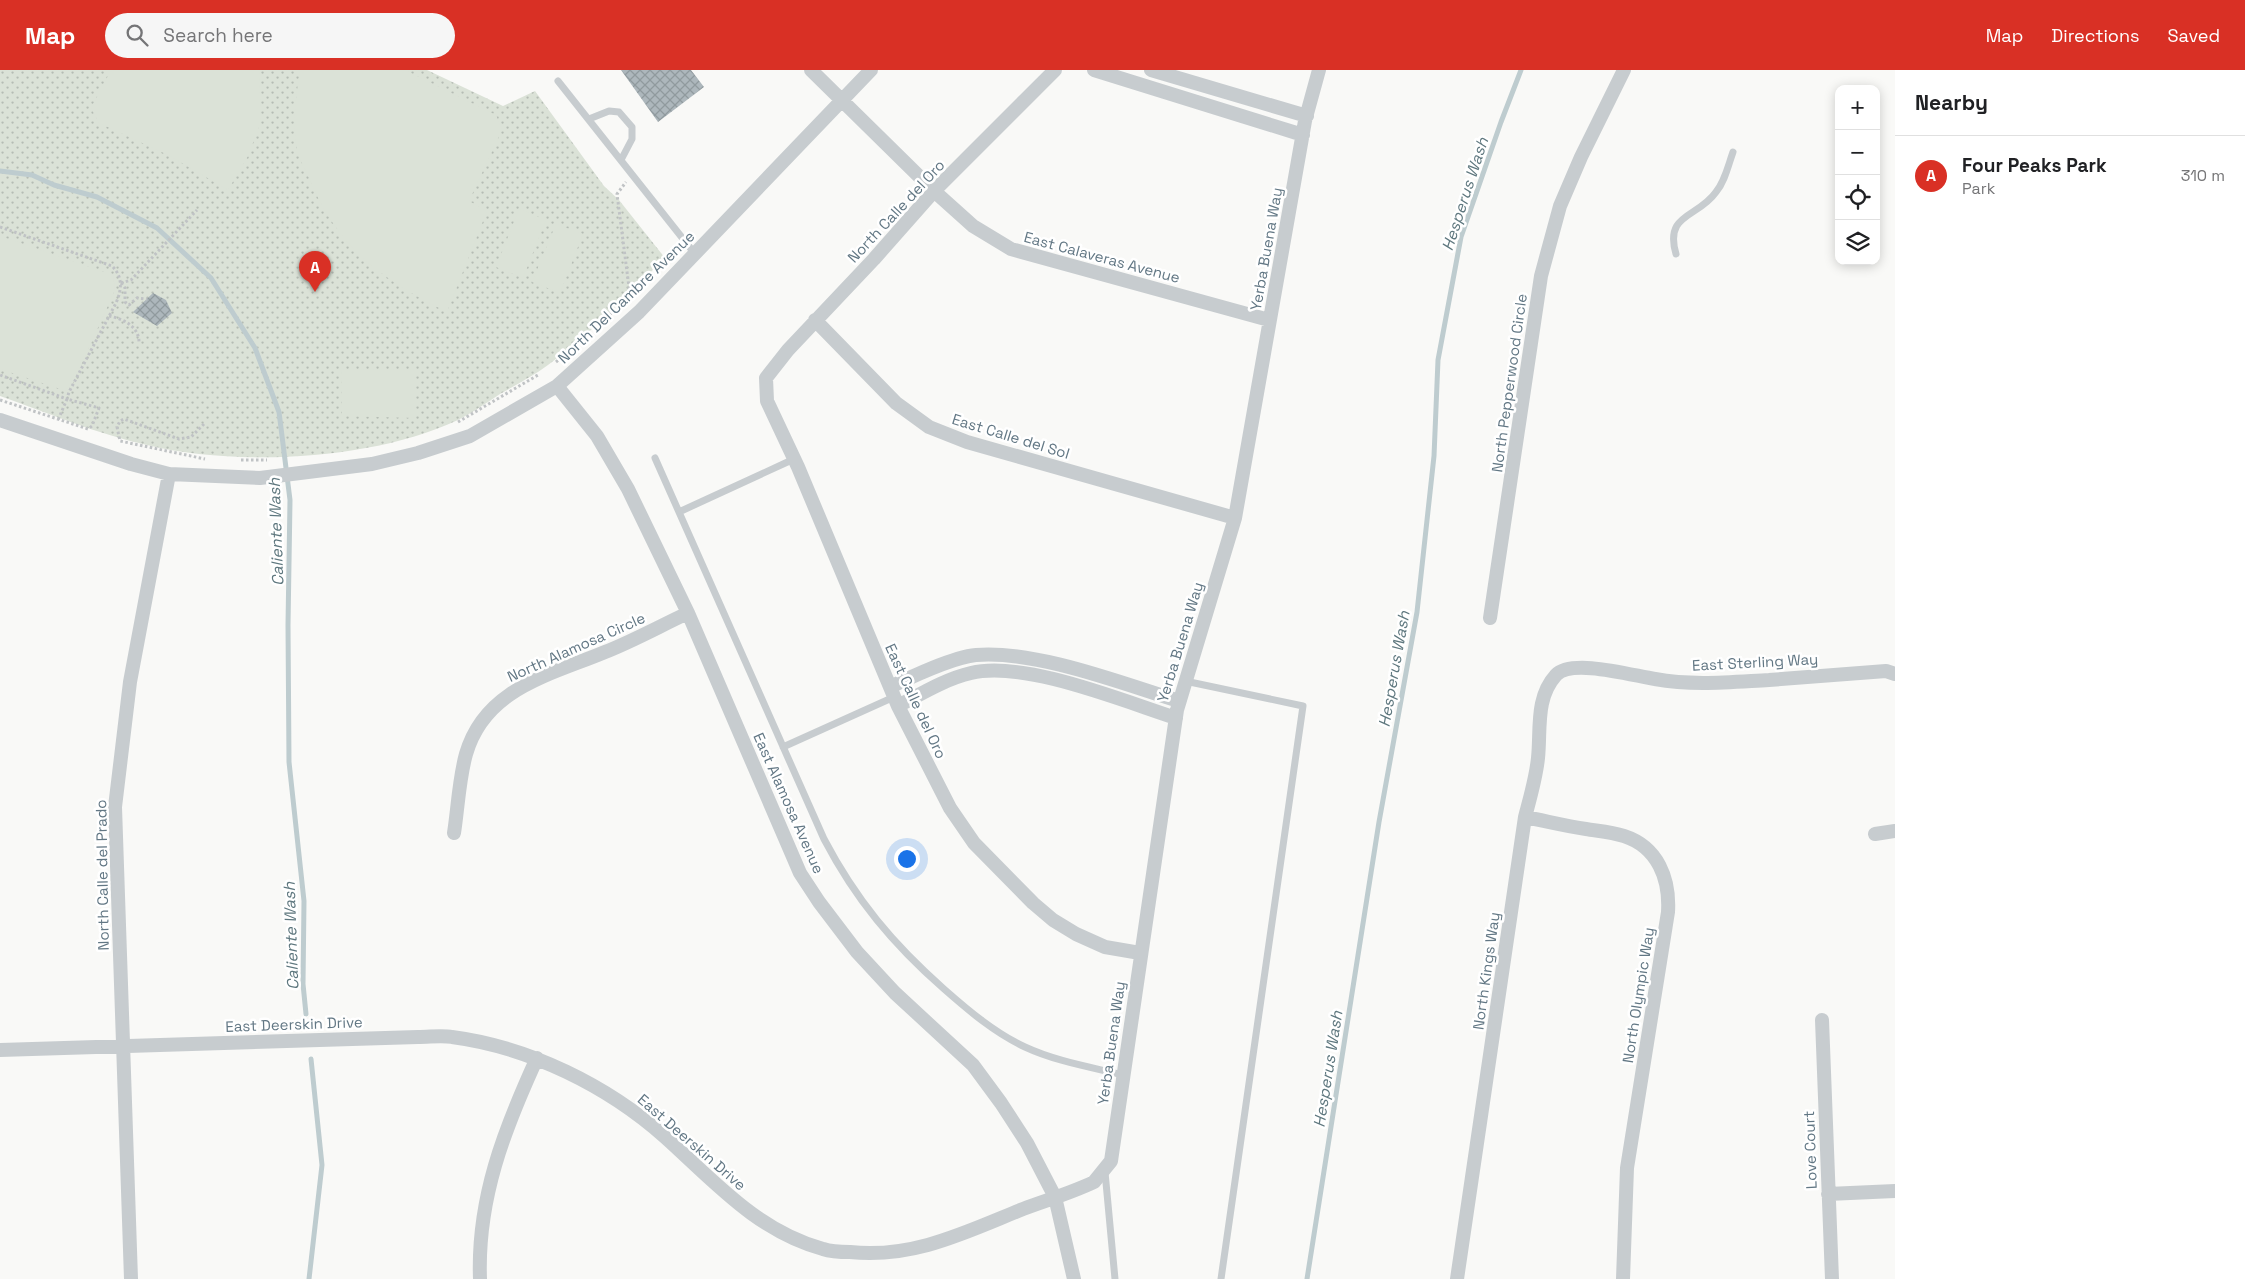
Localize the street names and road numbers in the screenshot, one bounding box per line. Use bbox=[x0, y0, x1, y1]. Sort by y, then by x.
street label: North Calle del Oro bbox=[843, 156, 949, 266]
street label: Yerba Buena Way bbox=[1246, 186, 1286, 312]
street label: North Del Cambre Avenue bbox=[554, 227, 698, 367]
street label: East Calaveras Avenue bbox=[1022, 227, 1182, 287]
street label: North Pepperwood Circle bbox=[1487, 292, 1531, 474]
street label: East Calle del Sol bbox=[950, 409, 1072, 463]
street label: Yerba Buena Way bbox=[1153, 580, 1207, 704]
street label: North Alamosa Circle bbox=[504, 608, 648, 686]
street label: East Calle del Oro bbox=[881, 641, 951, 761]
street label: East Sterling Way bbox=[1691, 649, 1819, 675]
street label: East Alamosa Avenue bbox=[749, 730, 829, 877]
street label: North Calle del Prado bbox=[91, 799, 113, 951]
street label: North Kings Way bbox=[1468, 911, 1504, 1031]
street label: North Olympic Way bbox=[1618, 926, 1658, 1064]
street label: Yerba Buena Way bbox=[1093, 980, 1129, 1106]
street label: East Deerskin Drive bbox=[225, 1012, 363, 1036]
street label: East Deerskin Drive bbox=[634, 1090, 750, 1194]
street label: Love Court bbox=[1799, 1110, 1821, 1189]

